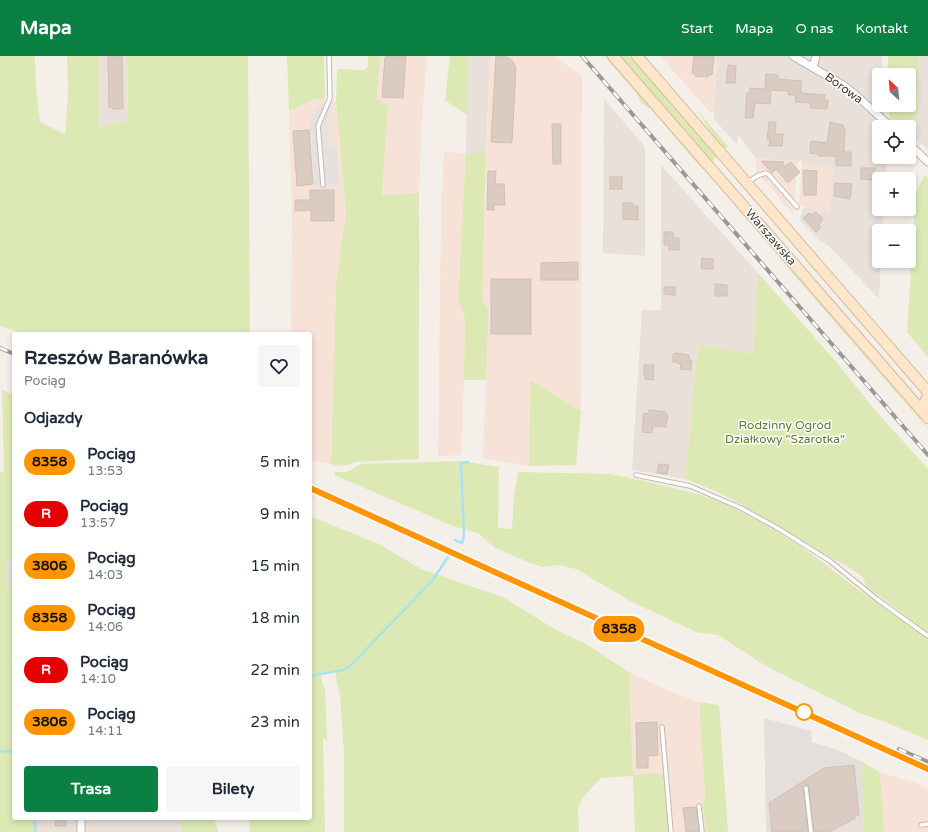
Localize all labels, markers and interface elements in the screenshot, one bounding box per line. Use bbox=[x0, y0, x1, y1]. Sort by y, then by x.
text: Mapa bbox=[20, 17, 72, 39]
text: Start bbox=[681, 20, 713, 37]
text: Mapa bbox=[735, 20, 773, 37]
text: O nas bbox=[795, 20, 834, 37]
text: Kontakt bbox=[856, 20, 908, 37]
north arrow bbox=[872, 68, 916, 112]
map controls bbox=[872, 68, 916, 268]
street label: Borowa bbox=[822, 70, 866, 106]
button: locate bbox=[872, 120, 916, 164]
button: + bbox=[872, 172, 916, 216]
street label: Warszawska bbox=[743, 206, 799, 268]
button: − bbox=[872, 224, 916, 268]
button: heart bbox=[258, 345, 300, 387]
text: Rzeszów Baranówka bbox=[24, 347, 208, 369]
text: Pociąg bbox=[24, 373, 66, 389]
text: Odjazdy bbox=[24, 409, 83, 427]
park label: Rodzinny Ogród Działkowy "Szarotka" bbox=[725, 418, 845, 446]
text: Pociąg bbox=[87, 445, 136, 463]
text: 8358 bbox=[32, 453, 67, 470]
text: 5 min bbox=[260, 453, 300, 471]
text: 13:53 bbox=[87, 463, 123, 479]
text: Pociąg bbox=[80, 497, 129, 515]
text: R bbox=[41, 505, 51, 522]
text: 9 min bbox=[260, 505, 300, 523]
text: 13:57 bbox=[80, 515, 116, 531]
text: Pociąg bbox=[87, 549, 136, 567]
text: 3806 bbox=[32, 557, 67, 574]
text: 15 min bbox=[251, 557, 300, 575]
text: 14:03 bbox=[87, 567, 123, 583]
text: Pociąg bbox=[87, 601, 136, 619]
text: 8358 bbox=[32, 609, 67, 626]
text: 18 min bbox=[251, 609, 300, 627]
line badge: 8358 bbox=[591, 616, 647, 642]
text: 14:06 bbox=[87, 619, 123, 635]
text: 8358 bbox=[601, 620, 637, 637]
text: Pociąg bbox=[80, 653, 129, 671]
text: R bbox=[41, 661, 51, 678]
text: 22 min bbox=[251, 661, 300, 679]
text: 14:10 bbox=[80, 671, 116, 687]
unlabelled marker bbox=[795, 703, 813, 721]
text: Pociąg bbox=[87, 705, 136, 723]
text: 3806 bbox=[32, 713, 67, 730]
text: 23 min bbox=[251, 713, 300, 731]
text: 14:11 bbox=[87, 723, 123, 739]
button: Trasa bbox=[24, 766, 158, 812]
button: Bilety bbox=[166, 766, 300, 812]

